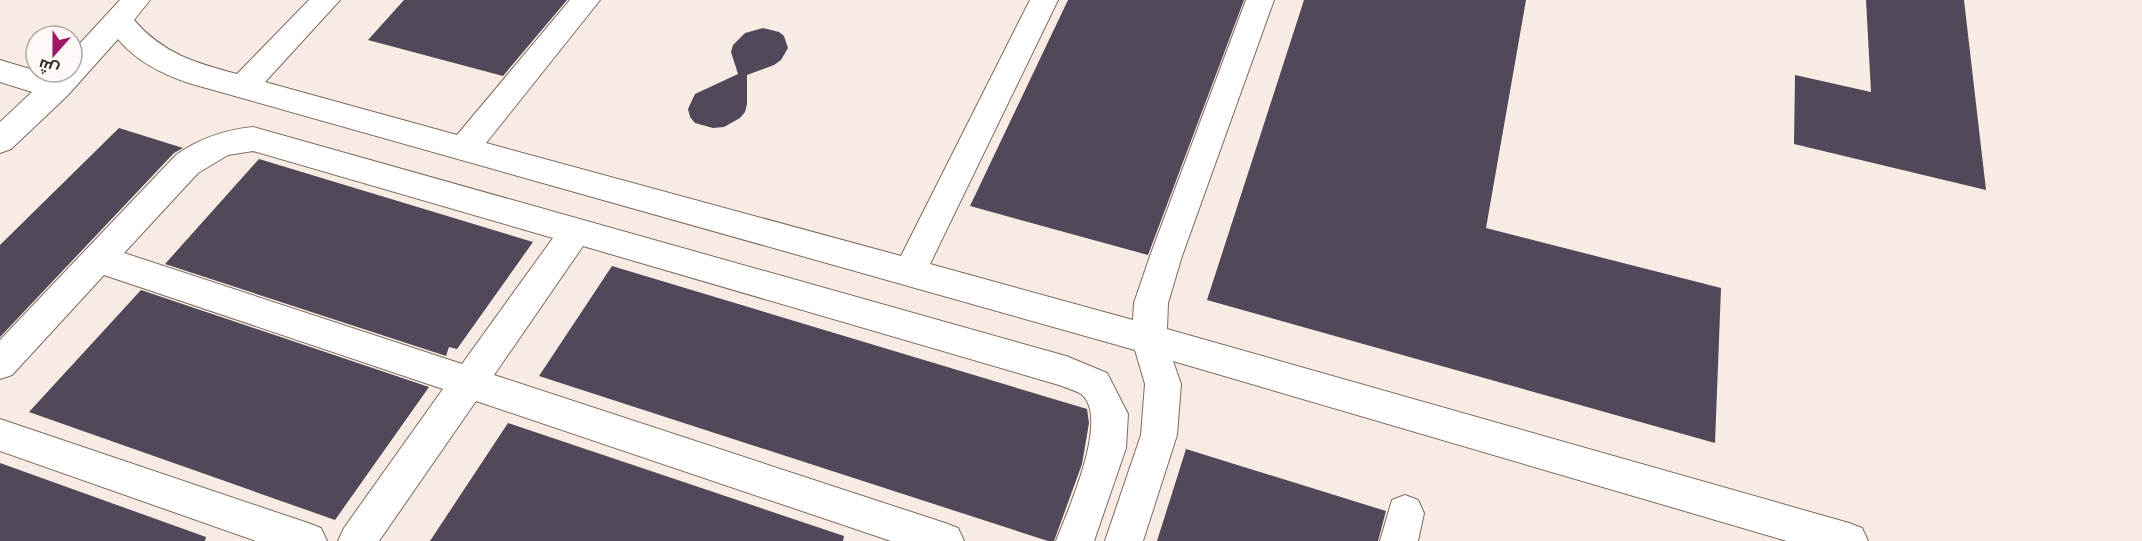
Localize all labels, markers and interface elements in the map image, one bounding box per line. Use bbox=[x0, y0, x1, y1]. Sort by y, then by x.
north arrow bbox=[24, 24, 84, 84]
text: ش bbox=[36, 55, 62, 80]

